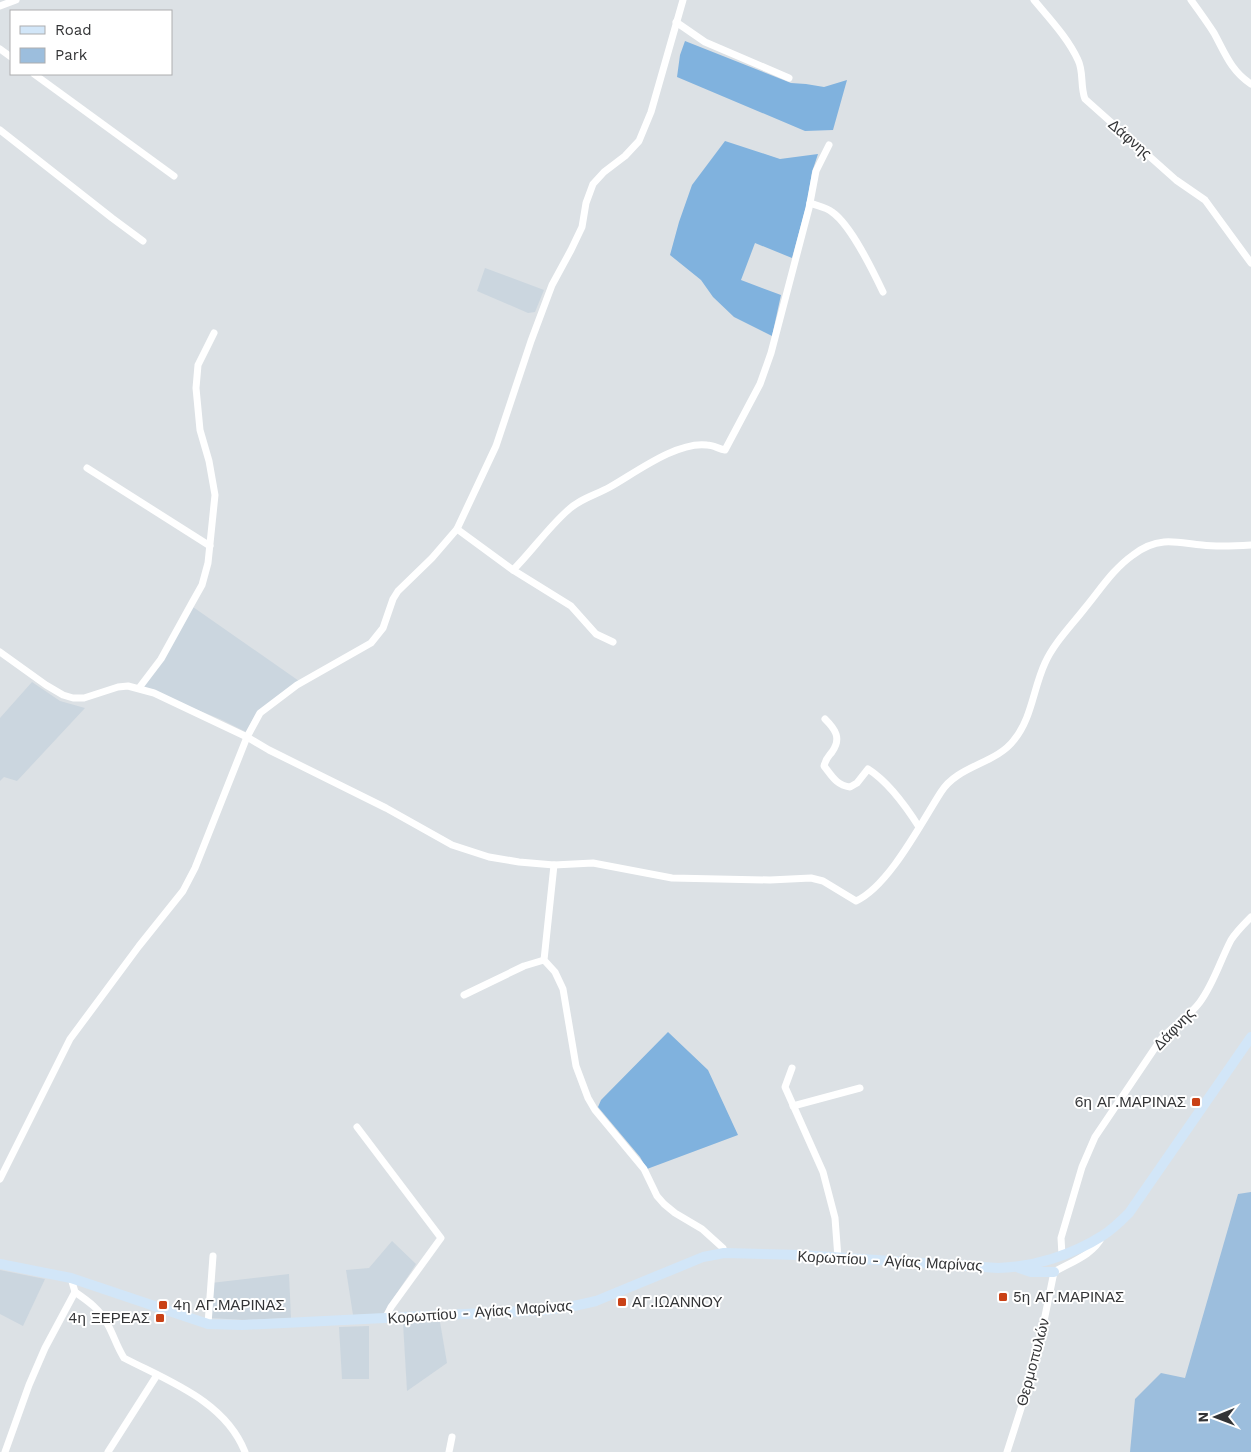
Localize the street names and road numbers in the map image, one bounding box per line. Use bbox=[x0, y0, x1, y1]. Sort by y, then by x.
street label: Δάφνης bbox=[1105, 115, 1155, 163]
street label: Δάφνης bbox=[1150, 1004, 1198, 1054]
street label: Κορωπίου - Αγίας Μαρίνας bbox=[797, 1247, 983, 1275]
street label: Κορωπίου - Αγίας Μαρίνας bbox=[387, 1297, 573, 1327]
street label: Θερμοπυλών bbox=[1013, 1316, 1053, 1408]

